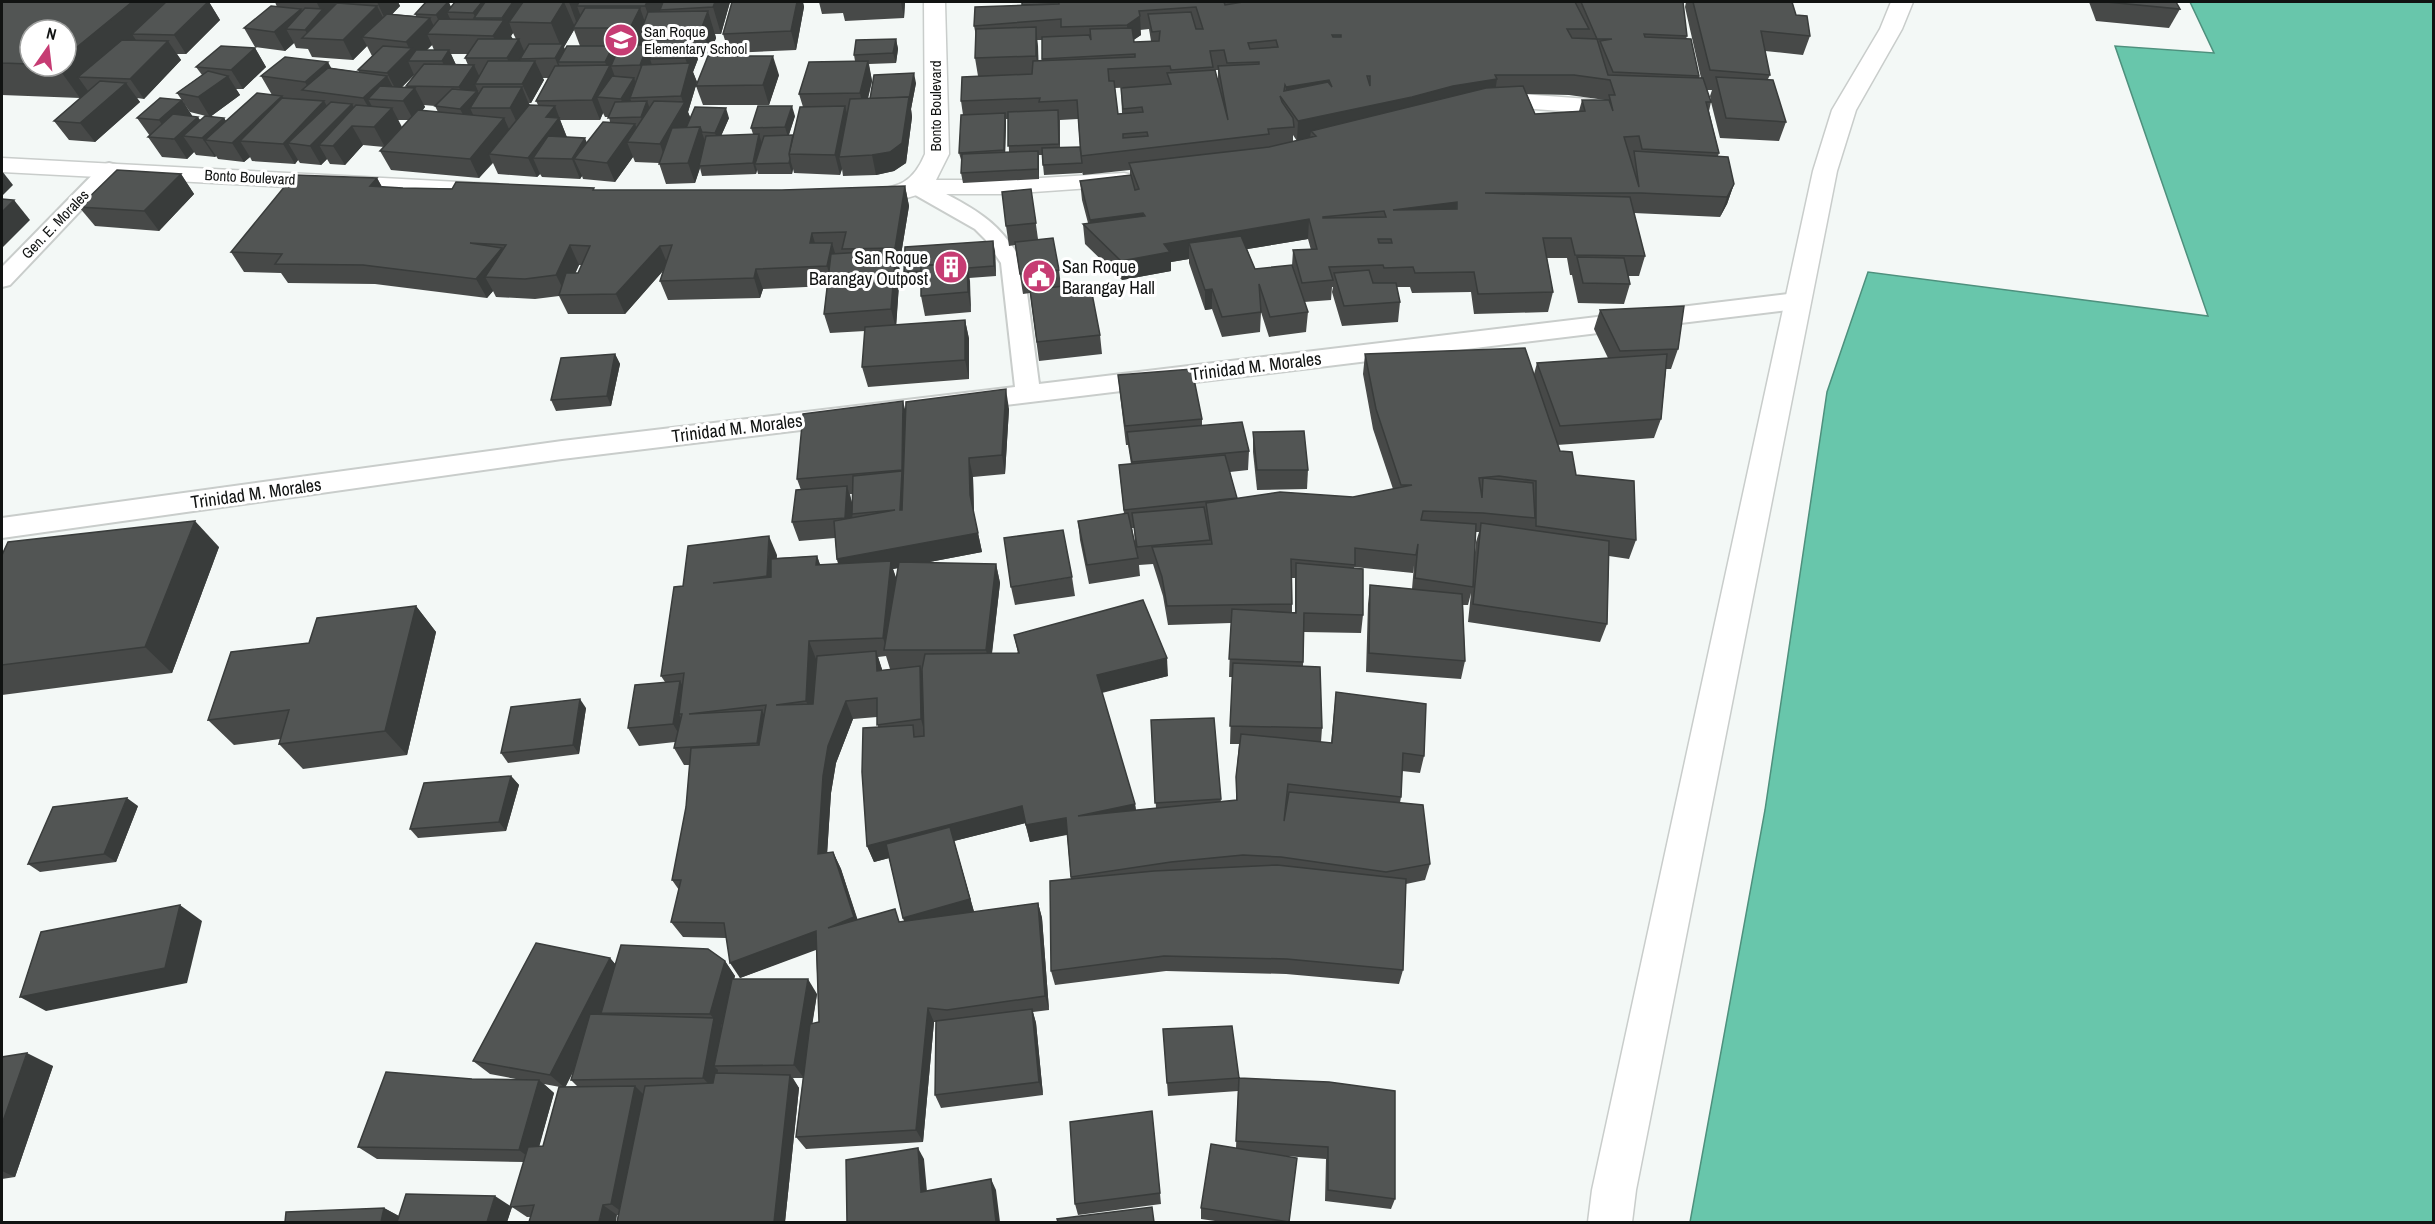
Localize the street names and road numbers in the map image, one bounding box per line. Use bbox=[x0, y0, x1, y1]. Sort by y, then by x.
street label: Bonto Boulevard bbox=[925, 61, 946, 151]
street label: Bonto Boulevard bbox=[204, 164, 296, 190]
street label: Gen. E. Morales bbox=[17, 185, 93, 263]
street label: Trinidad M. Morales bbox=[1189, 346, 1323, 386]
street label: Trinidad M. Morales bbox=[670, 408, 804, 448]
street label: Trinidad M. Morales bbox=[189, 471, 323, 515]

